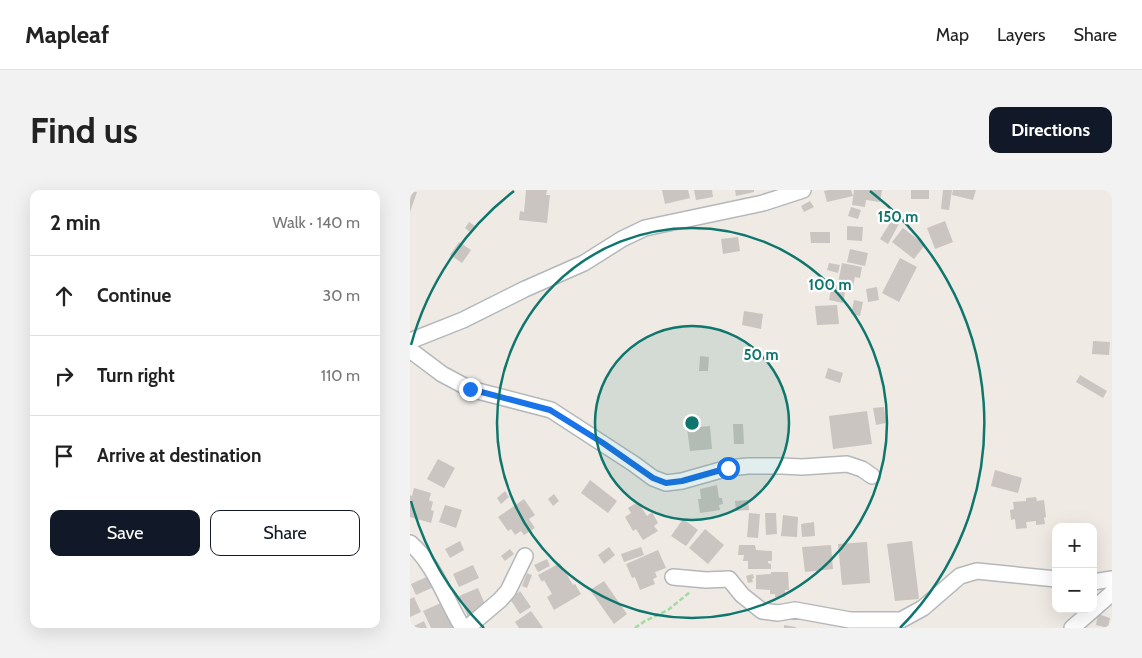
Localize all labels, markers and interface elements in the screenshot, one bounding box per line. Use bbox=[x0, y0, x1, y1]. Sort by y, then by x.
text: Mapleaf bbox=[25, 20, 109, 49]
text: Map bbox=[936, 24, 969, 46]
text: Layers bbox=[997, 24, 1046, 46]
text: Share bbox=[1074, 24, 1117, 46]
button: Directions bbox=[989, 107, 1112, 153]
text: Find us bbox=[30, 109, 138, 152]
text: 150 m bbox=[878, 208, 918, 226]
text: 2 min bbox=[50, 210, 101, 235]
text: Walk · 140 m bbox=[273, 213, 360, 232]
text: 100 m bbox=[808, 276, 852, 294]
icon: ahead bbox=[50, 282, 78, 310]
text: Continue bbox=[97, 284, 171, 307]
text: 30 m bbox=[323, 286, 360, 305]
text: 50 m bbox=[743, 346, 779, 364]
icon: right bbox=[50, 362, 78, 390]
text: Turn right bbox=[97, 364, 175, 387]
text: 110 m bbox=[321, 366, 360, 385]
route end bbox=[459, 378, 482, 401]
centre of rings bbox=[683, 414, 701, 432]
icon: arrive bbox=[50, 442, 78, 470]
text: Arrive at destination bbox=[97, 444, 261, 467]
route start bbox=[717, 457, 740, 480]
button: Save bbox=[50, 510, 200, 556]
button: Share bbox=[210, 510, 360, 556]
map controls bbox=[1052, 523, 1097, 613]
button: + bbox=[1052, 523, 1097, 568]
button: − bbox=[1052, 568, 1097, 613]

